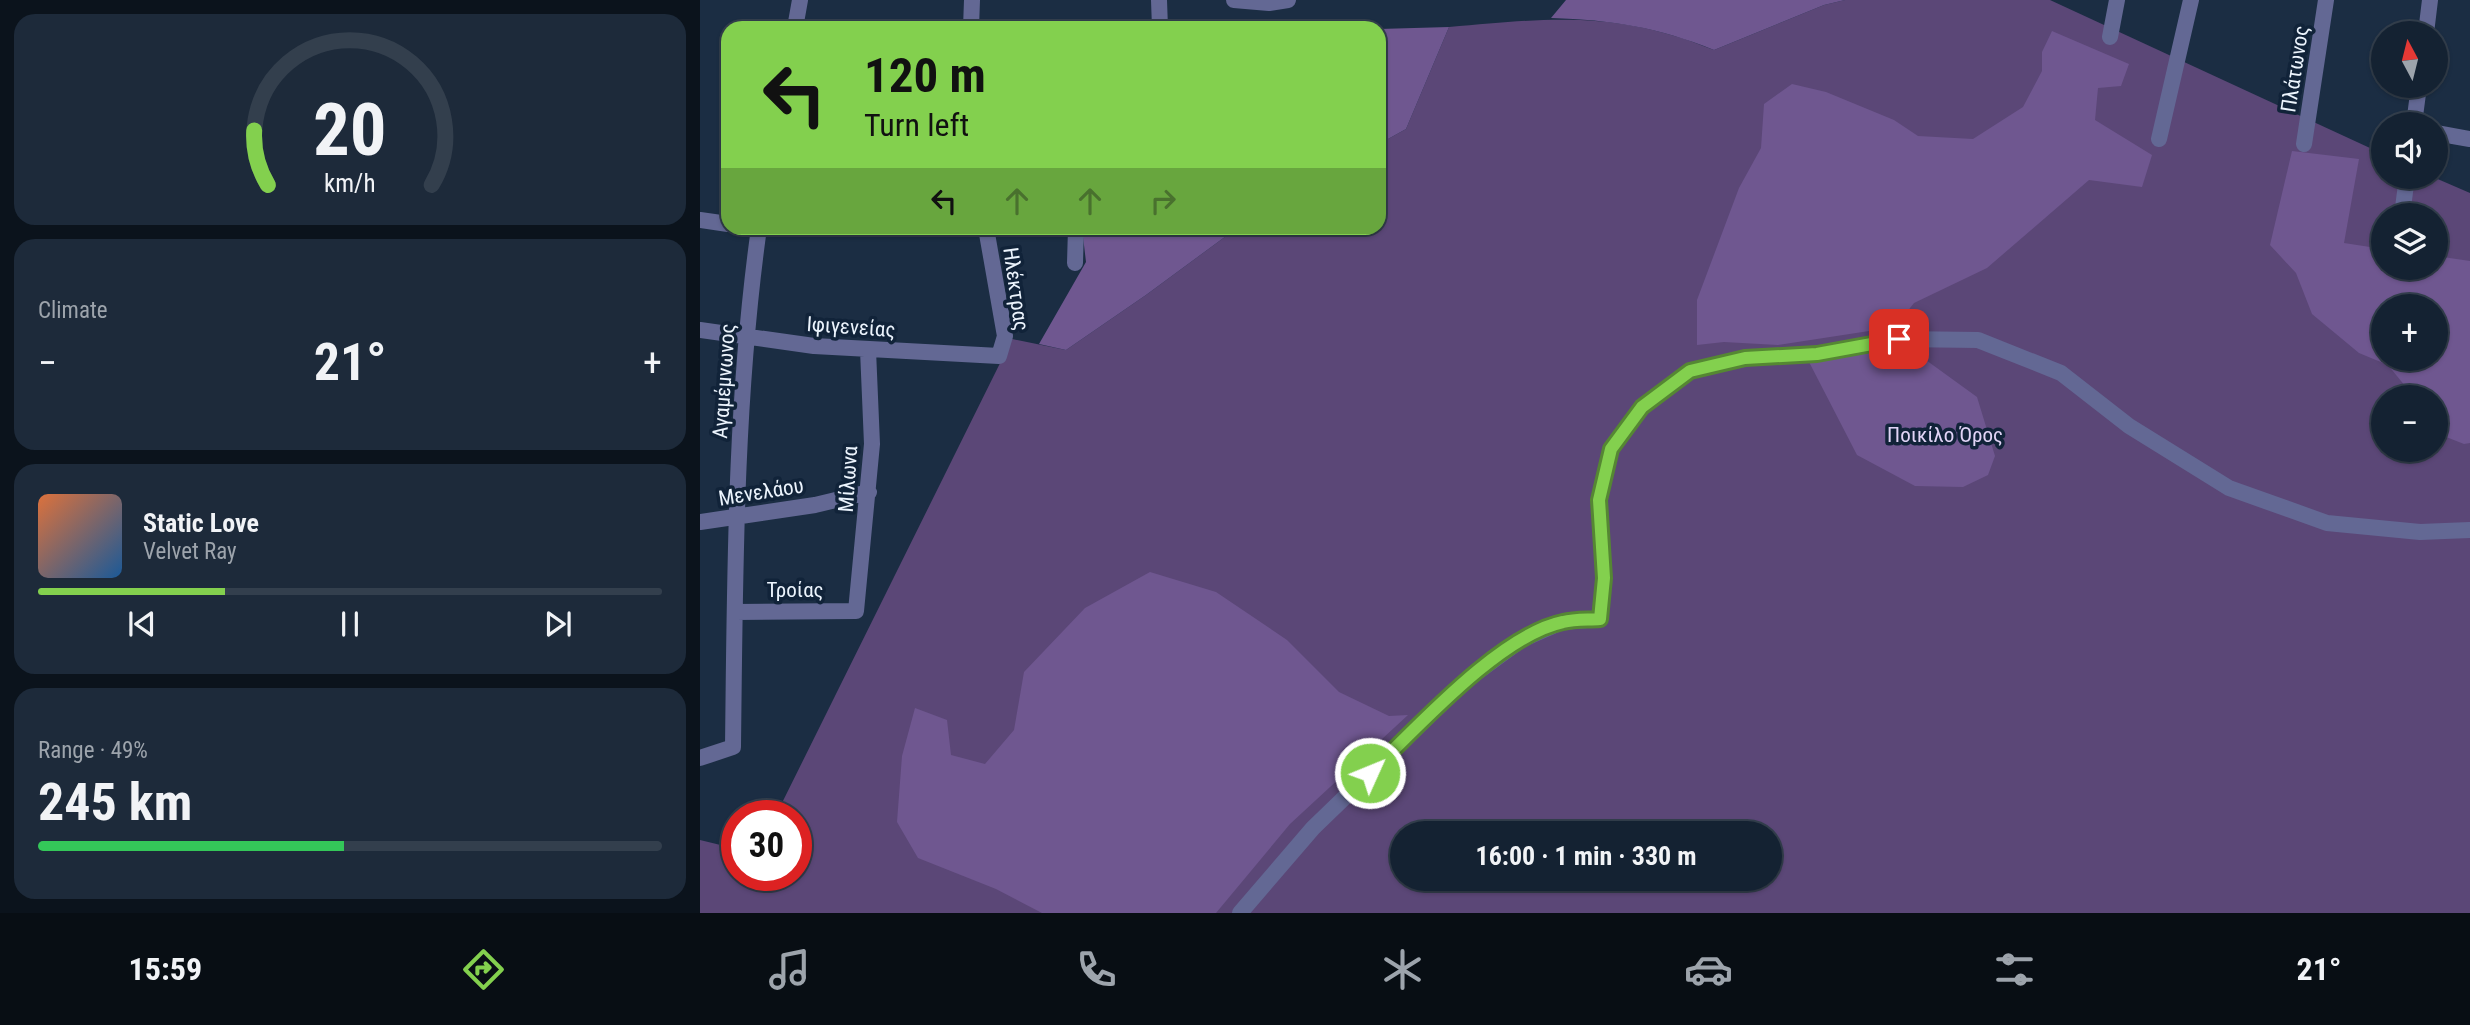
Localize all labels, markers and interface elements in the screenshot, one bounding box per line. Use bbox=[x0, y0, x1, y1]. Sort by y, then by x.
north arrow bbox=[2371, 21, 2448, 98]
map controls bbox=[2371, 21, 2448, 462]
street label: Πλάτωνος bbox=[2276, 24, 2314, 114]
text: 120 m bbox=[864, 47, 986, 104]
icon: left bbox=[749, 49, 840, 140]
text: 20 bbox=[313, 88, 387, 174]
text: Turn left bbox=[864, 106, 969, 144]
button: sound bbox=[2371, 112, 2448, 189]
text: km/h bbox=[324, 169, 376, 198]
icon: left bbox=[925, 182, 963, 220]
icon: ahead bbox=[998, 182, 1036, 220]
icon: ahead bbox=[1071, 182, 1109, 220]
icon: right bbox=[1144, 182, 1182, 220]
button: layers bbox=[2371, 203, 2448, 280]
street label: Ηλέκτρας bbox=[998, 246, 1034, 332]
button: + bbox=[2371, 294, 2448, 371]
text: Climate bbox=[38, 297, 108, 324]
pin bbox=[1869, 309, 1929, 369]
street label: Ιφιγενείας bbox=[806, 312, 896, 342]
icon: arrive bbox=[1880, 320, 1918, 358]
street label: Αγαμέμνωνος bbox=[708, 323, 740, 439]
text: 21° bbox=[314, 332, 386, 393]
text: − bbox=[38, 341, 57, 385]
text: + bbox=[643, 341, 662, 385]
button: − bbox=[2371, 385, 2448, 462]
park label: Ποικίλο Όρος bbox=[1887, 423, 2003, 447]
street label: Μίλωνα bbox=[834, 444, 862, 513]
street label: Μενελάου bbox=[717, 473, 805, 511]
text: Static Love bbox=[143, 508, 259, 538]
text: Velvet Ray bbox=[143, 538, 237, 565]
street label: Τροίας bbox=[767, 578, 823, 602]
icon: previous bbox=[123, 605, 161, 643]
icon: pause bbox=[331, 605, 369, 643]
icon: next bbox=[539, 605, 577, 643]
position arrow bbox=[1333, 736, 1407, 810]
text: Range · 49% bbox=[38, 737, 148, 764]
text: 245 km bbox=[38, 772, 192, 833]
speed limit sign: 30 bbox=[721, 800, 812, 891]
text: 16:00 · 1 min · 330 m bbox=[1476, 841, 1696, 871]
icon: directions bbox=[459, 945, 508, 994]
icon: music bbox=[765, 945, 814, 994]
icon: phone bbox=[1072, 945, 1121, 994]
icon: climate bbox=[1378, 945, 1427, 994]
icon: car bbox=[1684, 945, 1733, 994]
icon: filters bbox=[1990, 945, 2039, 994]
text: 15:59 bbox=[129, 950, 202, 988]
text: 21° bbox=[2297, 950, 2341, 988]

